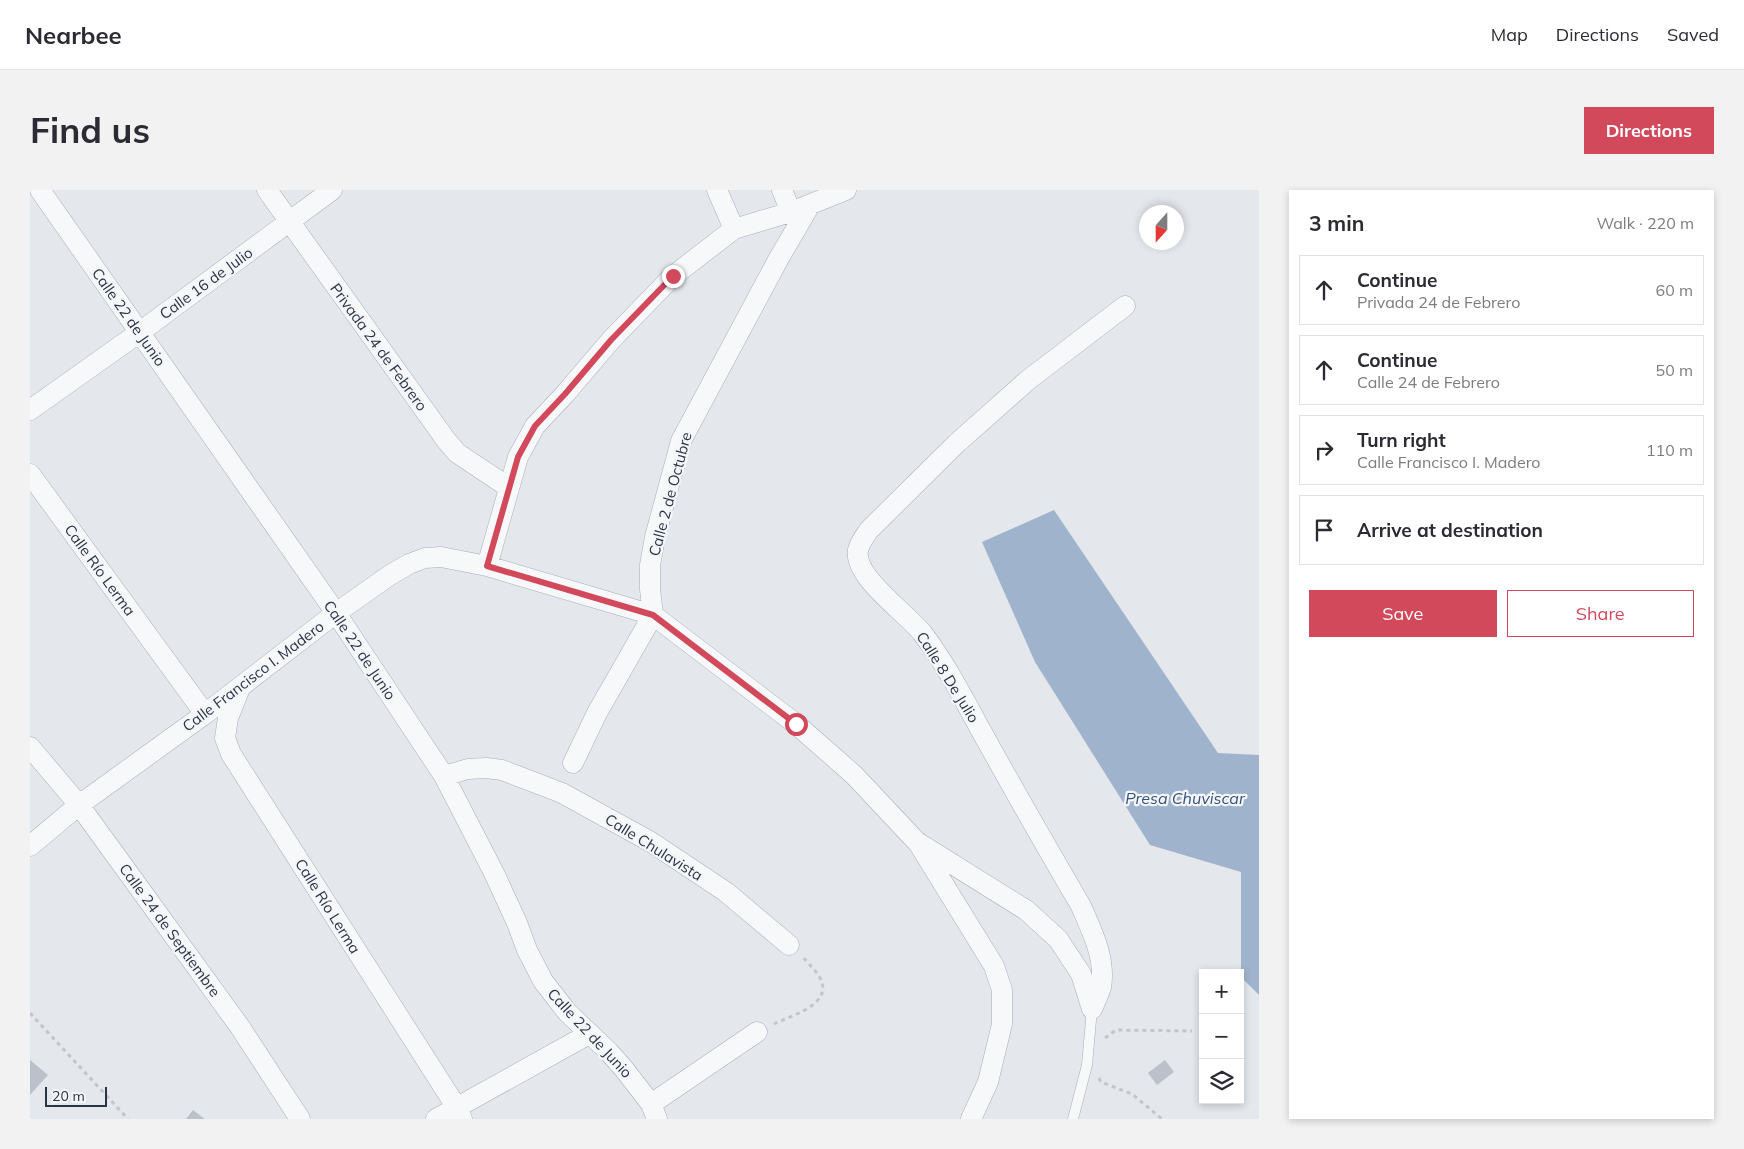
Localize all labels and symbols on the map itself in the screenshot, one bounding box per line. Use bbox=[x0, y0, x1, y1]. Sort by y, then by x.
north arrow bbox=[1139, 205, 1184, 250]
street label: Calle 16 de Julio bbox=[156, 243, 256, 323]
street label: Calle 22 de Junio bbox=[88, 264, 170, 370]
route end bbox=[662, 265, 685, 288]
street label: Privada 24 de Febrero bbox=[326, 279, 432, 415]
street label: Calle 2 de Octubre bbox=[644, 430, 696, 558]
street label: Calle Río Lerma bbox=[60, 521, 140, 619]
street label: Calle 22 de Junio bbox=[320, 597, 400, 703]
street label: Calle Francisco I. Madero bbox=[179, 617, 327, 735]
street label: Calle 8 De Julio bbox=[912, 628, 984, 726]
route start bbox=[785, 713, 808, 736]
water label: Presa Chuviscar bbox=[1125, 788, 1246, 808]
street label: Calle Chulavista bbox=[602, 809, 706, 885]
street label: Calle Río Lerma bbox=[291, 855, 365, 957]
street label: Calle 24 de Septiembre bbox=[115, 860, 225, 1000]
street label: Calle 22 de Junio bbox=[544, 984, 636, 1082]
scale bar bbox=[45, 1084, 108, 1107]

